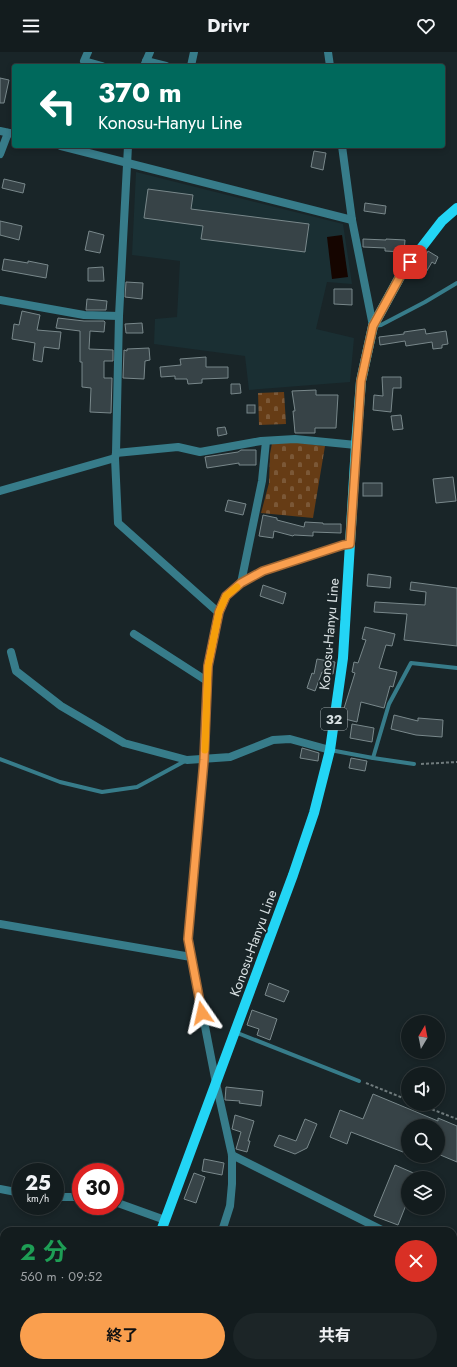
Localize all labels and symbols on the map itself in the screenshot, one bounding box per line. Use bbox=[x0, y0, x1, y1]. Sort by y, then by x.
pin bbox=[393, 245, 427, 279]
street label: Konosu-Hanyu Line bbox=[314, 577, 344, 691]
road number: 32 bbox=[321, 708, 347, 730]
street label: Konosu-Hanyu Line bbox=[224, 887, 282, 999]
position arrow bbox=[181, 992, 223, 1034]
north arrow bbox=[401, 1015, 445, 1059]
speed limit sign: 30 bbox=[72, 1163, 124, 1215]

